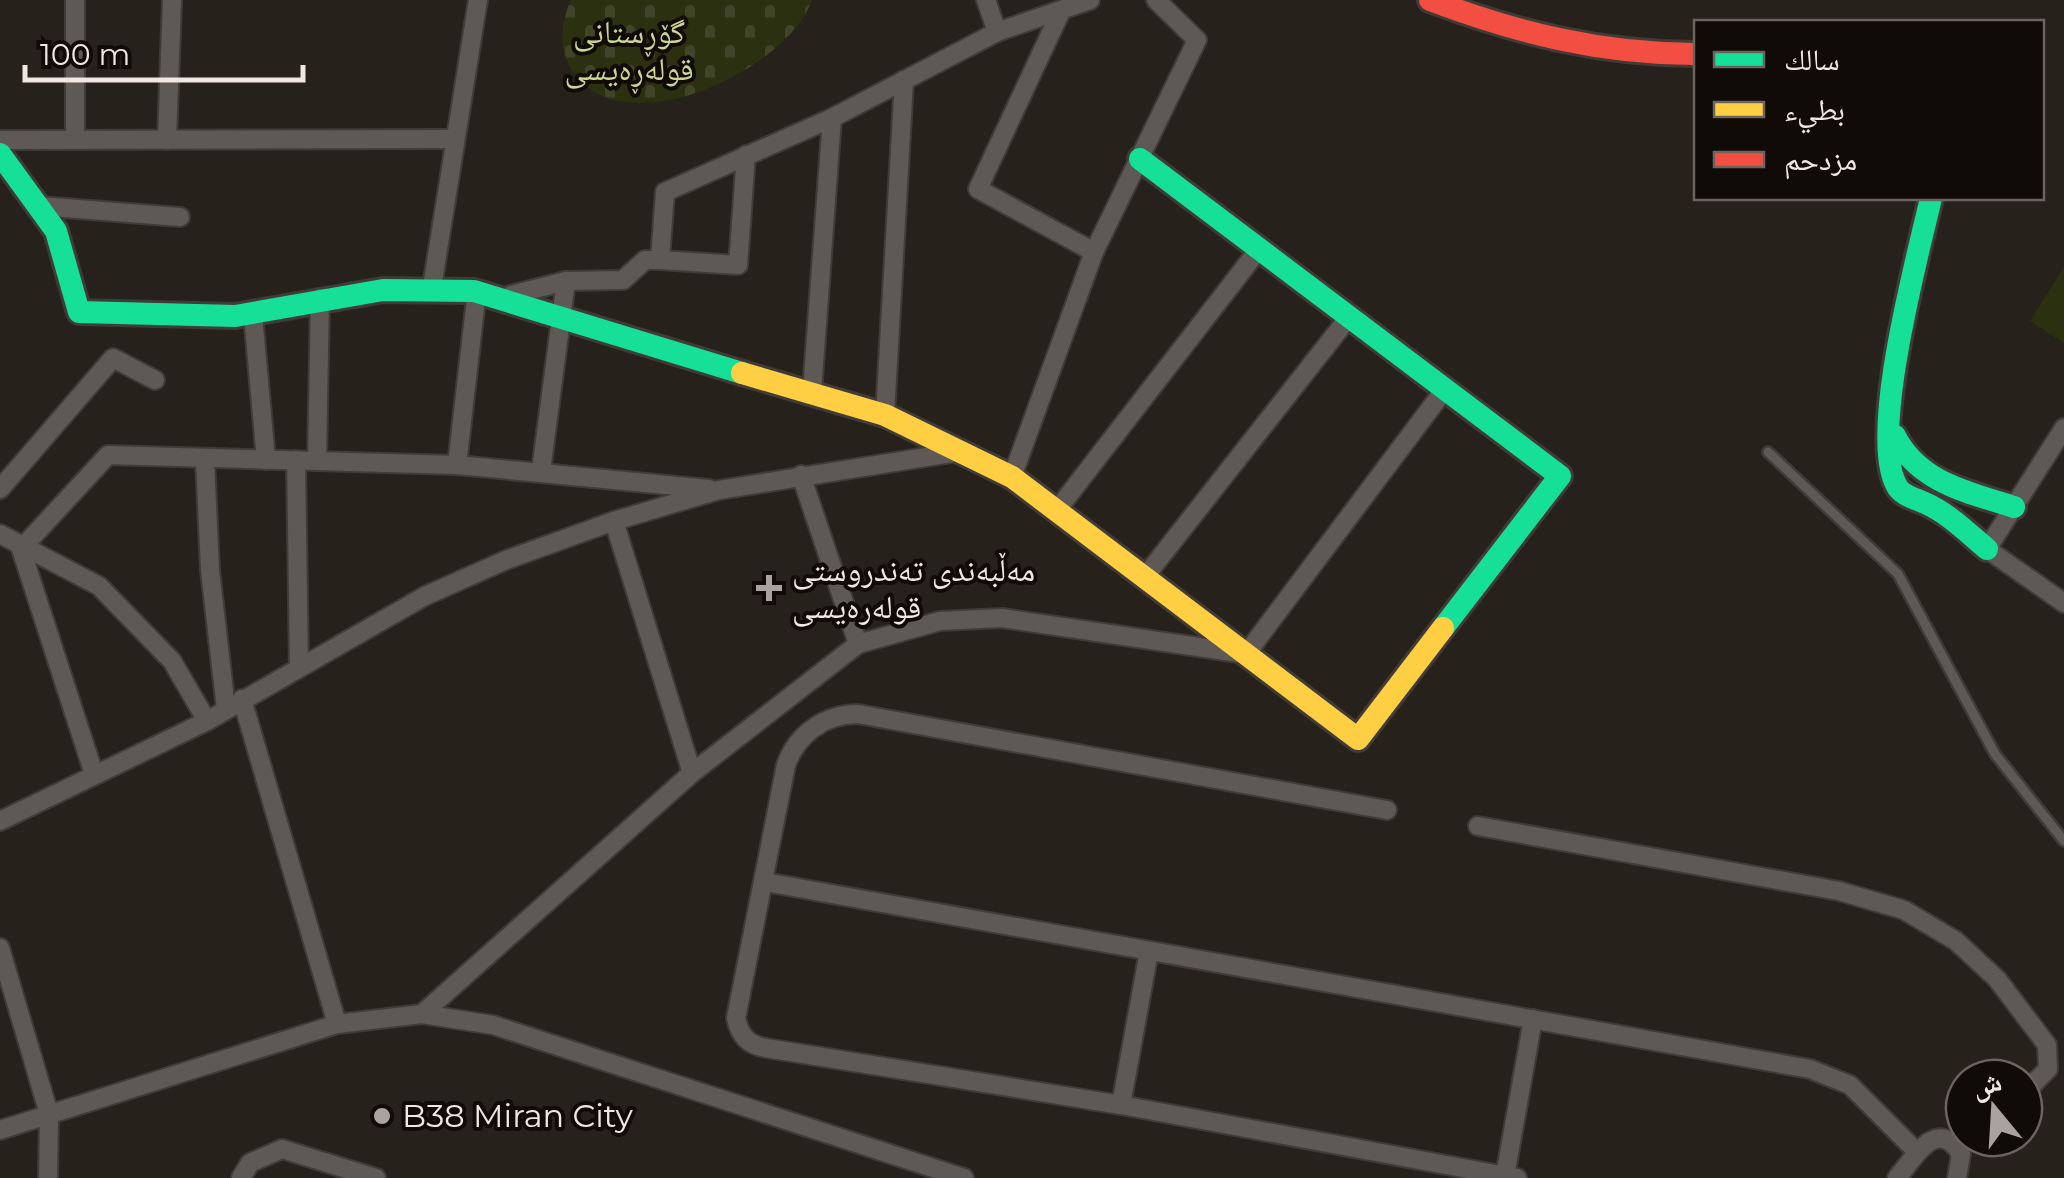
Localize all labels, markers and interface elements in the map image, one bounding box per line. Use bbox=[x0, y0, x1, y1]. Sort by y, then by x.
park label: گۆڕستانی قولەڕەیسی bbox=[564, 12, 694, 94]
scale bar bbox=[25, 20, 302, 82]
legend bbox=[1694, 20, 2044, 200]
text: 100 m bbox=[40, 36, 130, 73]
text: سالك bbox=[1784, 41, 1840, 78]
text: بطيء bbox=[1784, 91, 1845, 134]
text: مزدحم bbox=[1784, 141, 1857, 180]
place label: مەڵبەندی تەندروستی قولەرەیسی bbox=[792, 550, 1035, 627]
marker: مەڵبەندی تەندروستی قولەرەیسی bbox=[756, 575, 782, 601]
north arrow bbox=[1944, 1058, 2044, 1158]
text: ش bbox=[1967, 1063, 2006, 1105]
place label: B38 Miran City bbox=[402, 1096, 633, 1135]
marker: B38 Miran City bbox=[371, 1105, 393, 1127]

